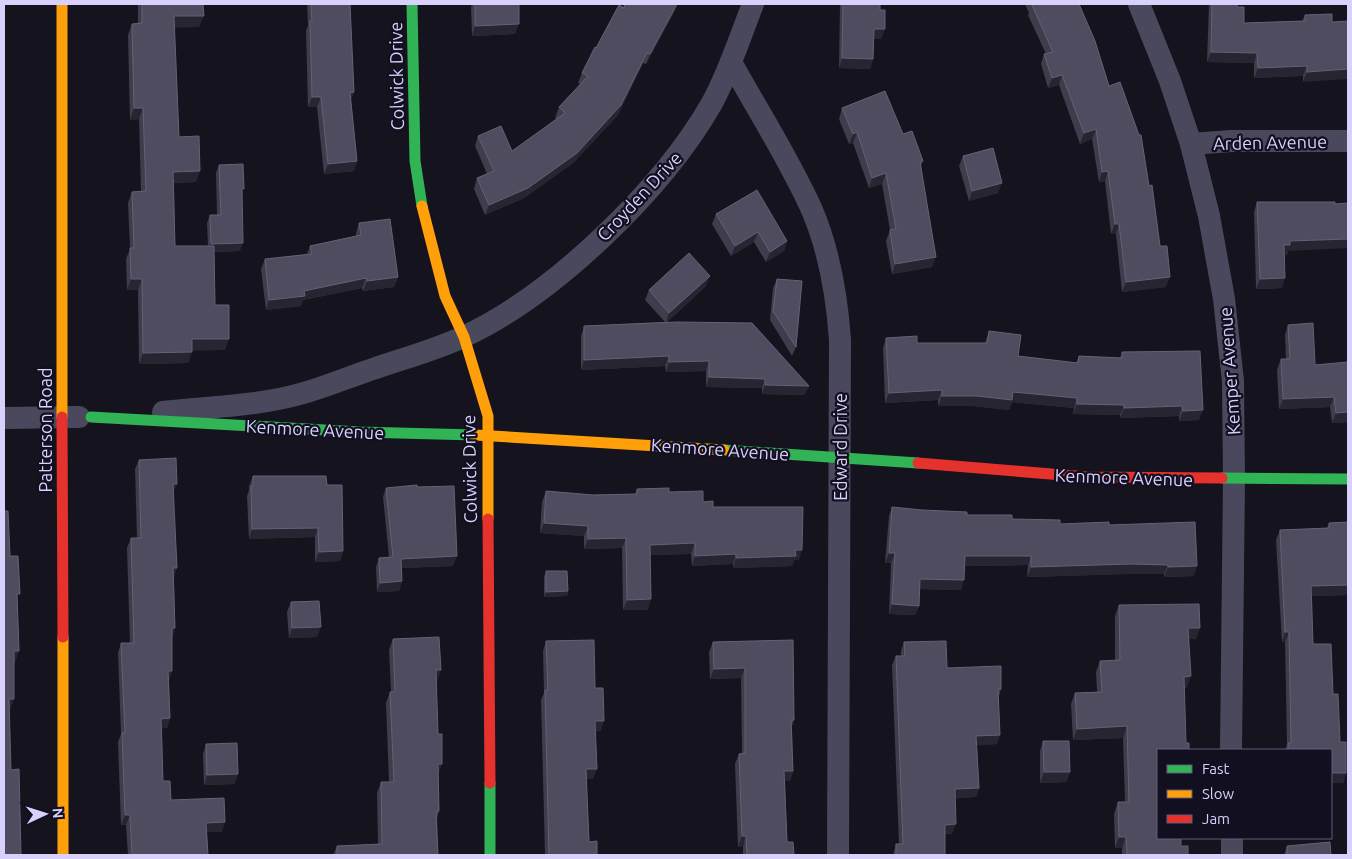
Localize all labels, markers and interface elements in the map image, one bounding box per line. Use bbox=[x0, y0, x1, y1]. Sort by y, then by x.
street label: Colwick Drive bbox=[385, 21, 407, 131]
street label: Arden Avenue bbox=[1213, 131, 1327, 153]
street label: Croyden Drive bbox=[593, 147, 685, 245]
street label: Kemper Avenue bbox=[1215, 306, 1243, 436]
street label: Patterson Road bbox=[35, 368, 55, 492]
street label: Edward Drive bbox=[830, 393, 850, 501]
street label: Colwick Drive bbox=[458, 414, 480, 524]
street label: Kenmore Avenue bbox=[245, 415, 385, 443]
street label: Kenmore Avenue bbox=[650, 434, 790, 464]
street label: Kenmore Avenue bbox=[1054, 465, 1194, 489]
legend bbox=[1157, 749, 1332, 839]
text: Fast bbox=[1202, 760, 1230, 777]
text: Slow bbox=[1202, 785, 1235, 802]
north arrow bbox=[20, 789, 70, 839]
text: N bbox=[50, 807, 66, 819]
text: Jam bbox=[1202, 810, 1230, 827]

